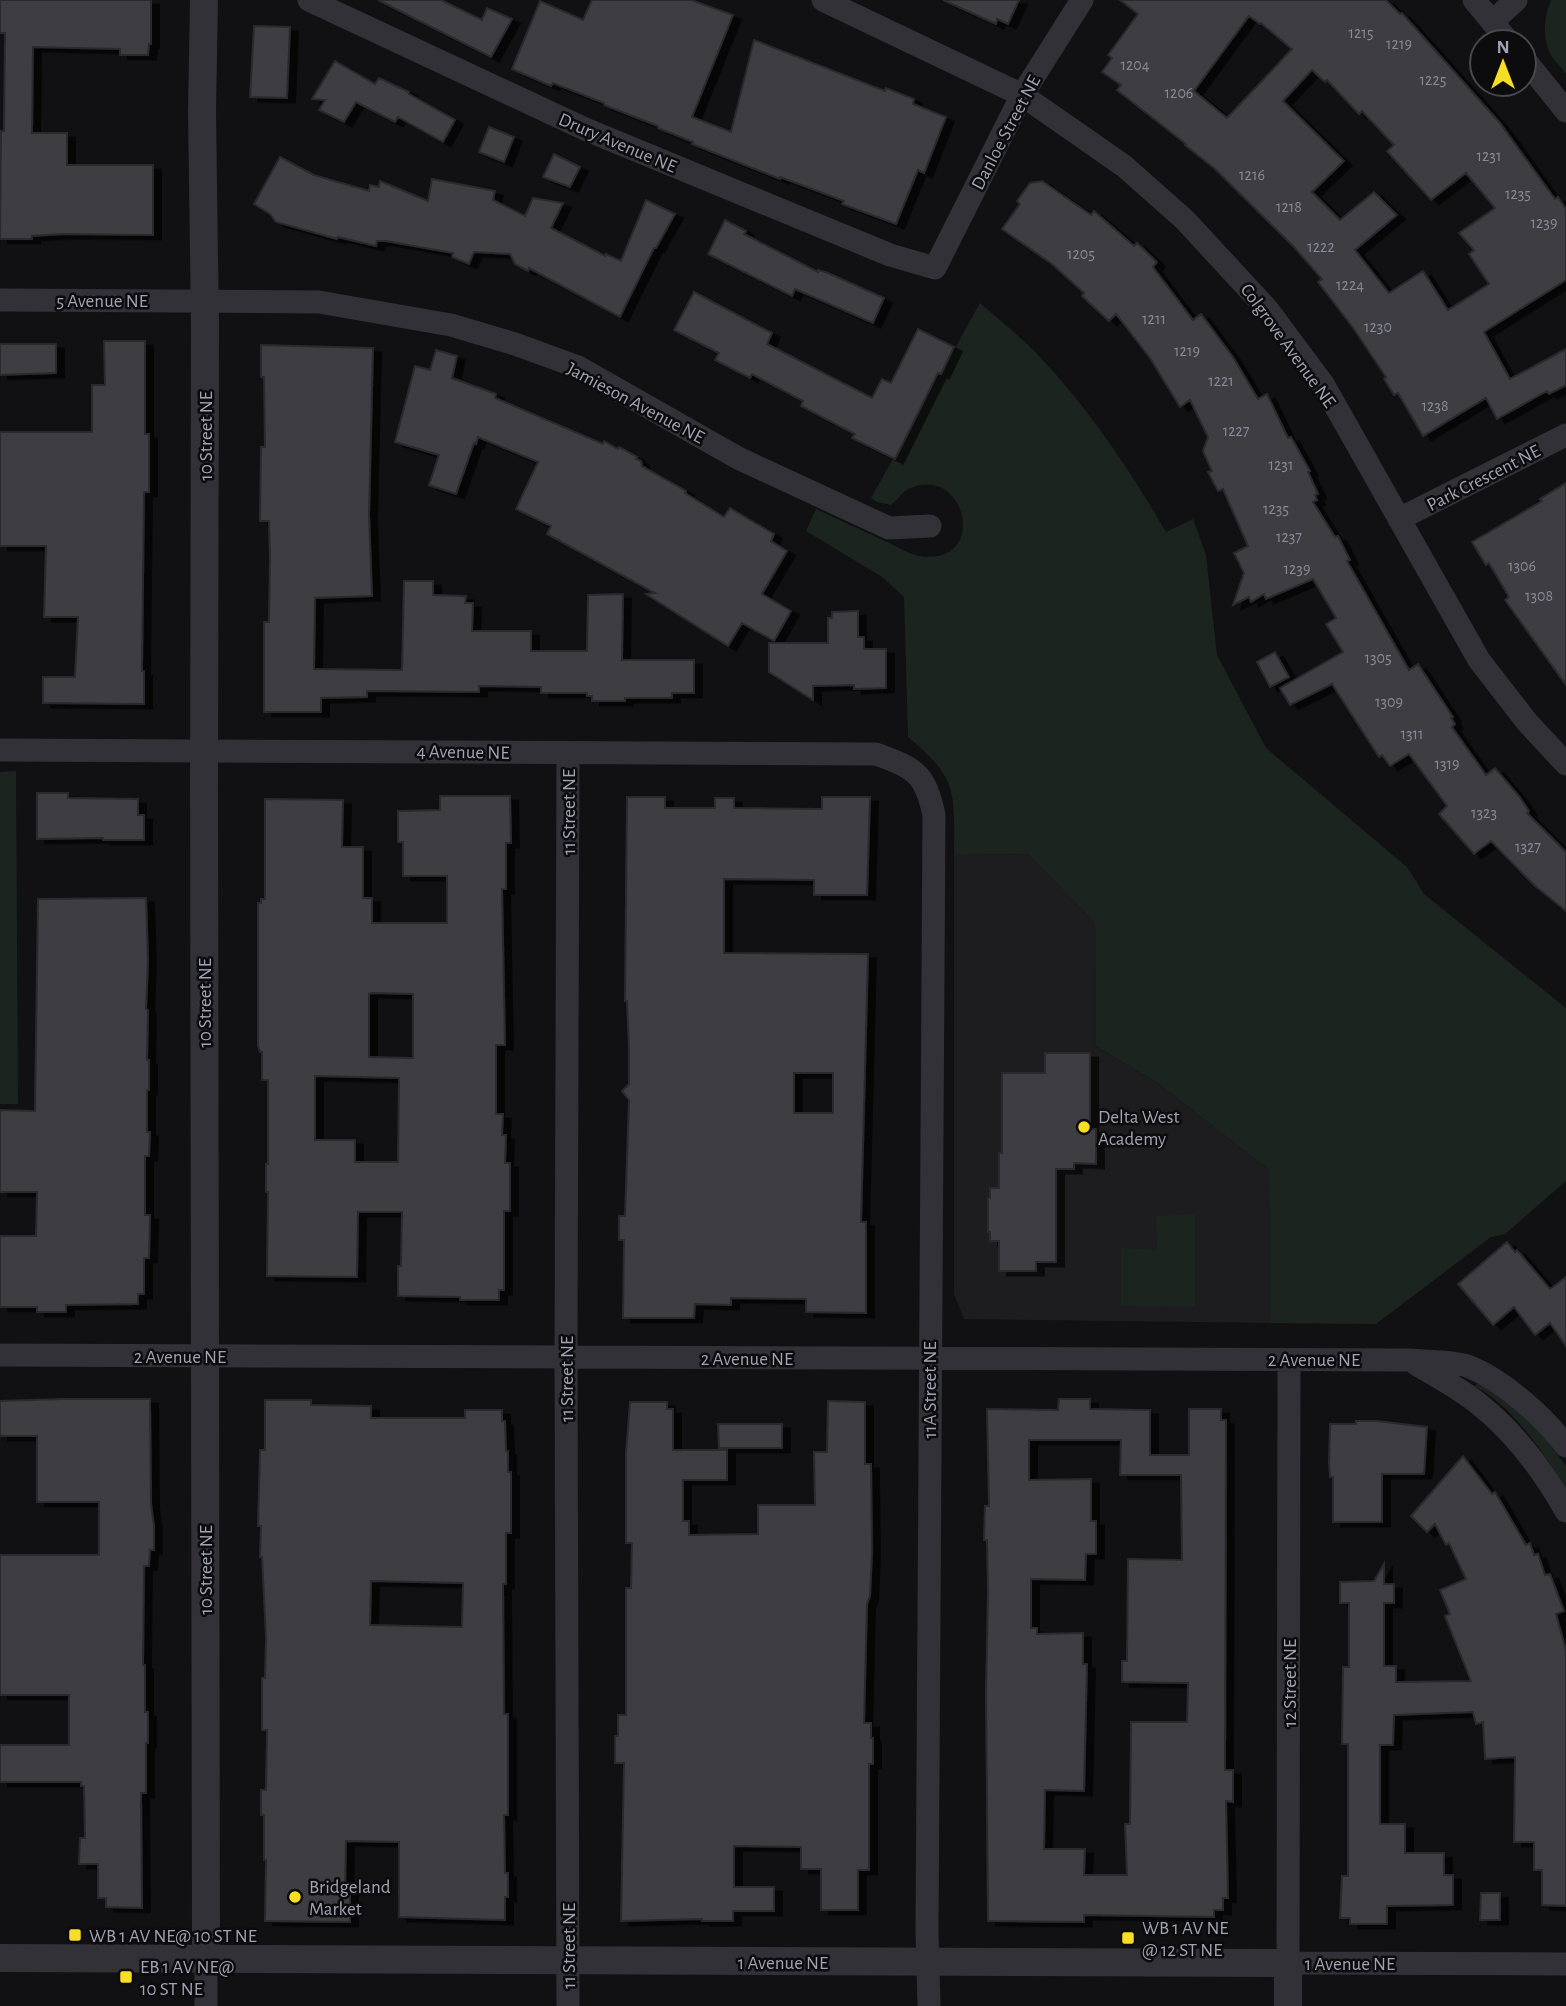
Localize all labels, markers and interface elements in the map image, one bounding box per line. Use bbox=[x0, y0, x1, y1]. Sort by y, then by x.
house number: 1215 bbox=[1349, 25, 1373, 41]
north arrow bbox=[1468, 28, 1538, 98]
house number: 1219 bbox=[1386, 36, 1412, 52]
text: N bbox=[1496, 38, 1510, 57]
house number: 1204 bbox=[1121, 57, 1150, 73]
street label: Danloe Street NE bbox=[968, 72, 1044, 193]
house number: 1225 bbox=[1420, 72, 1446, 88]
house number: 1206 bbox=[1165, 85, 1193, 101]
street label: Drury Avenue NE bbox=[556, 110, 679, 177]
house number: 1231 bbox=[1477, 148, 1501, 164]
house number: 1216 bbox=[1239, 167, 1265, 183]
house number: 1235 bbox=[1505, 186, 1531, 202]
house number: 1218 bbox=[1276, 199, 1302, 215]
house number: 1239 bbox=[1531, 215, 1557, 231]
house number: 1222 bbox=[1307, 239, 1335, 255]
house number: 1205 bbox=[1067, 246, 1095, 262]
house number: 1224 bbox=[1336, 277, 1364, 293]
street label: Colgrove Avenue NE bbox=[1237, 280, 1339, 411]
street label: 5 Avenue NE bbox=[56, 292, 148, 311]
house number: 1211 bbox=[1142, 311, 1166, 327]
house number: 1230 bbox=[1364, 319, 1392, 335]
house number: 1219 bbox=[1174, 343, 1200, 359]
street label: Jamieson Avenue NE bbox=[564, 359, 707, 447]
house number: 1221 bbox=[1208, 373, 1234, 389]
street label: 10 Street NE bbox=[197, 391, 216, 481]
house number: 1238 bbox=[1422, 398, 1448, 414]
house number: 1227 bbox=[1223, 423, 1250, 439]
street label: Park Crescent NE bbox=[1424, 442, 1543, 515]
house number: 1231 bbox=[1269, 457, 1293, 473]
house number: 1235 bbox=[1263, 501, 1289, 517]
house number: 1237 bbox=[1276, 529, 1302, 545]
house number: 1306 bbox=[1508, 558, 1536, 574]
house number: 1239 bbox=[1284, 561, 1310, 577]
house number: 1308 bbox=[1525, 588, 1553, 604]
house number: 1305 bbox=[1364, 650, 1392, 666]
house number: 1309 bbox=[1375, 694, 1403, 710]
house number: 1311 bbox=[1400, 726, 1424, 742]
street label: 4 Avenue NE bbox=[416, 742, 510, 763]
house number: 1319 bbox=[1434, 756, 1460, 772]
street label: 11 Street NE bbox=[560, 769, 579, 855]
house number: 1323 bbox=[1471, 805, 1497, 821]
house number: 1327 bbox=[1515, 839, 1541, 855]
street label: 10 Street NE bbox=[196, 958, 215, 1048]
place label: Delta West Academy bbox=[1098, 1108, 1180, 1149]
marker: Delta West Academy bbox=[1076, 1119, 1092, 1135]
street label: 11 Street NE bbox=[558, 1336, 577, 1422]
street label: 11A Street NE bbox=[921, 1341, 940, 1439]
street label: 2 Avenue NE bbox=[134, 1348, 226, 1367]
street label: 2 Avenue NE bbox=[701, 1350, 793, 1369]
street label: 2 Avenue NE bbox=[1268, 1351, 1360, 1370]
street label: 10 Street NE bbox=[197, 1525, 216, 1615]
street label: 12 Street NE bbox=[1281, 1639, 1300, 1727]
place label: Bridgeland Market bbox=[309, 1878, 391, 1919]
marker: Bridgeland Market bbox=[287, 1889, 303, 1905]
street label: 11 Street NE bbox=[560, 1903, 579, 1989]
place label: WB 1 AV NE @ 12 ST NE bbox=[1142, 1919, 1229, 1960]
marker: WB 1 AV NE@ 10 ST NE bbox=[67, 1927, 83, 1943]
place label: WB 1 AV NE@ 10 ST NE bbox=[89, 1927, 257, 1946]
marker: WB 1 AV NE @ 12 ST NE bbox=[1120, 1930, 1136, 1946]
street label: 1 Avenue NE bbox=[738, 1954, 828, 1973]
street label: 1 Avenue NE bbox=[1305, 1955, 1395, 1974]
place label: EB 1 AV NE@ 10 ST NE bbox=[140, 1958, 234, 1999]
marker: EB 1 AV NE@ 10 ST NE bbox=[118, 1969, 134, 1985]

